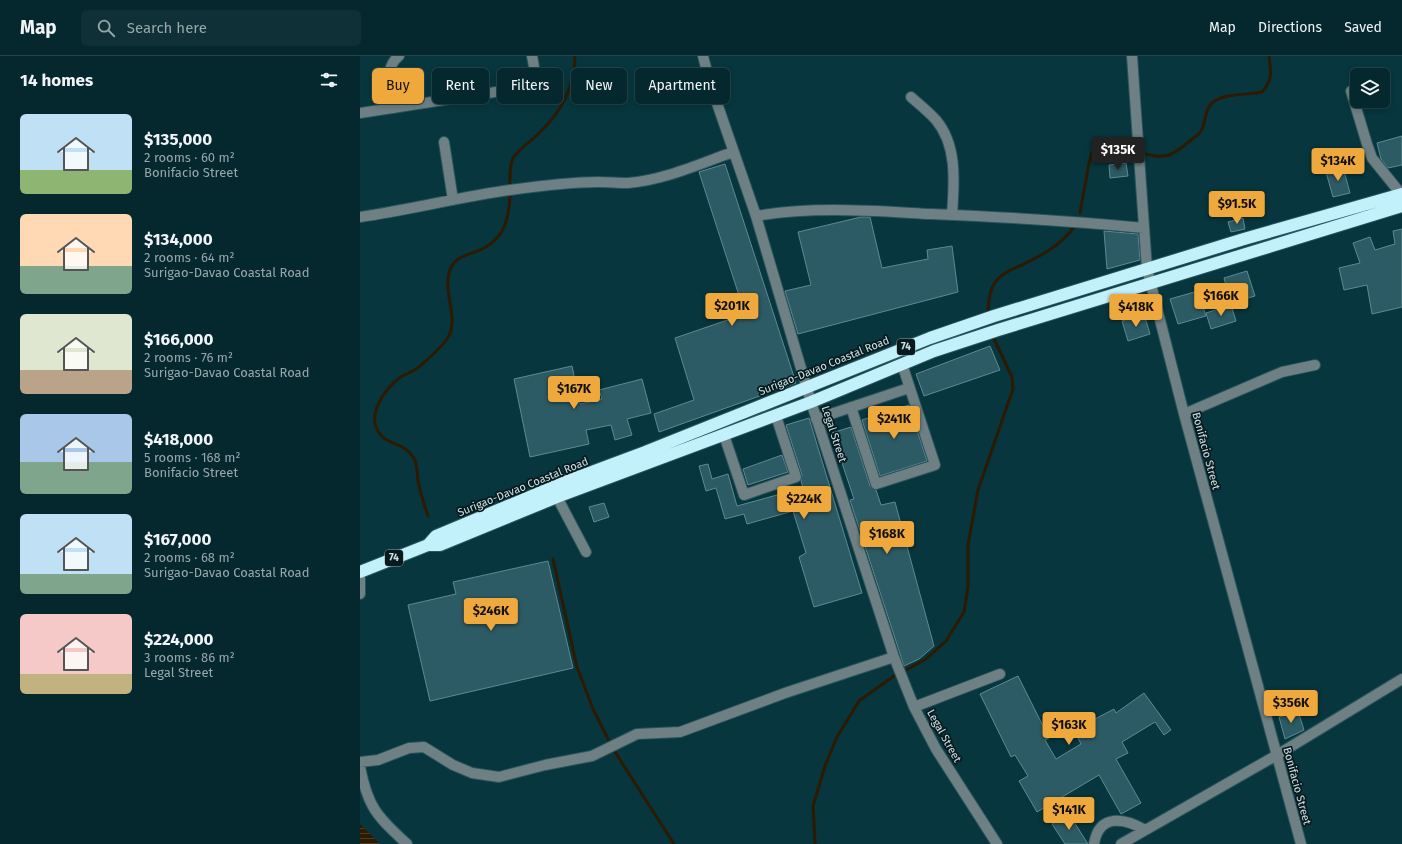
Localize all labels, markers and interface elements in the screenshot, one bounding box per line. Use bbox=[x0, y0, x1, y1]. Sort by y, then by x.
search box bbox=[81, 10, 361, 46]
text: Map bbox=[20, 16, 57, 39]
icon: search bbox=[95, 17, 117, 39]
text: Search here bbox=[127, 19, 207, 37]
text: Map bbox=[1209, 19, 1236, 36]
text: Directions bbox=[1258, 19, 1322, 36]
text: Saved bbox=[1344, 19, 1382, 36]
chip: Buy bbox=[372, 68, 424, 104]
chip: Rent bbox=[432, 68, 489, 104]
chip: Filters bbox=[497, 68, 563, 104]
chip: New bbox=[571, 68, 627, 104]
chip: Apartment bbox=[635, 68, 730, 104]
map controls bbox=[1350, 68, 1390, 108]
button: layers bbox=[1350, 68, 1390, 108]
icon: filters bbox=[318, 69, 340, 91]
text: 14 homes bbox=[20, 70, 93, 91]
text: $135,000 bbox=[144, 129, 212, 150]
icon: home bbox=[52, 130, 100, 178]
pin: $135K bbox=[1090, 137, 1146, 171]
text: $135K bbox=[1101, 142, 1135, 157]
pin: $134K bbox=[1310, 148, 1366, 182]
text: 2 rooms · 60 m² bbox=[144, 150, 235, 165]
text: $134K bbox=[1320, 153, 1356, 168]
text: Bonifacio Street bbox=[144, 165, 238, 180]
pin: $91.5K bbox=[1204, 191, 1270, 225]
text: $91.5K bbox=[1218, 196, 1256, 211]
text: $134,000 bbox=[144, 229, 213, 250]
icon: home bbox=[52, 230, 100, 278]
text: 2 rooms · 64 m² bbox=[144, 250, 234, 265]
text: Surigao-Davao Coastal Road bbox=[144, 265, 309, 280]
pin: $166K bbox=[1193, 283, 1249, 317]
text: $166K bbox=[1203, 288, 1239, 303]
pin: $201K bbox=[704, 293, 760, 327]
pin: $418K bbox=[1108, 294, 1164, 328]
text: $201K bbox=[714, 298, 750, 313]
text: $418K bbox=[1118, 299, 1154, 314]
text: $166,000 bbox=[144, 329, 213, 350]
icon: home bbox=[52, 330, 100, 378]
street label: Surigao-Davao Coastal Road bbox=[757, 334, 891, 398]
road number: 74 bbox=[897, 339, 915, 355]
text: 2 rooms · 76 m² bbox=[144, 350, 233, 365]
text: Surigao-Davao Coastal Road bbox=[144, 365, 309, 380]
pin: $167K bbox=[546, 376, 602, 410]
text: $167K bbox=[557, 381, 591, 396]
street label: Legal Street bbox=[819, 404, 849, 464]
pin: $241K bbox=[866, 406, 922, 440]
text: $241K bbox=[877, 411, 911, 426]
street label: Bonifacio Street bbox=[1189, 411, 1223, 491]
text: $418,000 bbox=[144, 429, 213, 450]
icon: home bbox=[52, 430, 100, 478]
text: 5 rooms · 168 m² bbox=[144, 450, 240, 465]
street label: Surigao-Davao Coastal Road bbox=[456, 455, 590, 519]
text: Bonifacio Street bbox=[144, 465, 238, 480]
pin: $224K bbox=[776, 486, 832, 520]
text: $224K bbox=[786, 491, 822, 506]
pin: $168K bbox=[859, 521, 915, 555]
text: $168K bbox=[869, 526, 905, 541]
text: $167,000 bbox=[144, 529, 211, 550]
icon: home bbox=[52, 530, 100, 578]
text: 2 rooms · 68 m² bbox=[144, 550, 235, 565]
road number: 74 bbox=[385, 550, 403, 566]
text: Surigao-Davao Coastal Road bbox=[144, 565, 309, 580]
pin: $246K bbox=[463, 598, 519, 632]
text: $246K bbox=[473, 603, 509, 618]
text: $224,000 bbox=[144, 629, 214, 650]
icon: home bbox=[52, 630, 100, 678]
text: 3 rooms · 86 m² bbox=[144, 650, 235, 665]
text: Legal Street bbox=[144, 665, 213, 680]
pin: $356K bbox=[1263, 690, 1319, 724]
text: $356K bbox=[1273, 695, 1309, 710]
street label: Legal Street bbox=[924, 707, 964, 765]
pin: $163K bbox=[1041, 712, 1097, 746]
text: $163K bbox=[1052, 717, 1086, 732]
street label: Bonifacio Street bbox=[1280, 746, 1314, 826]
pin: $141K bbox=[1041, 797, 1097, 831]
text: $141K bbox=[1052, 802, 1086, 817]

